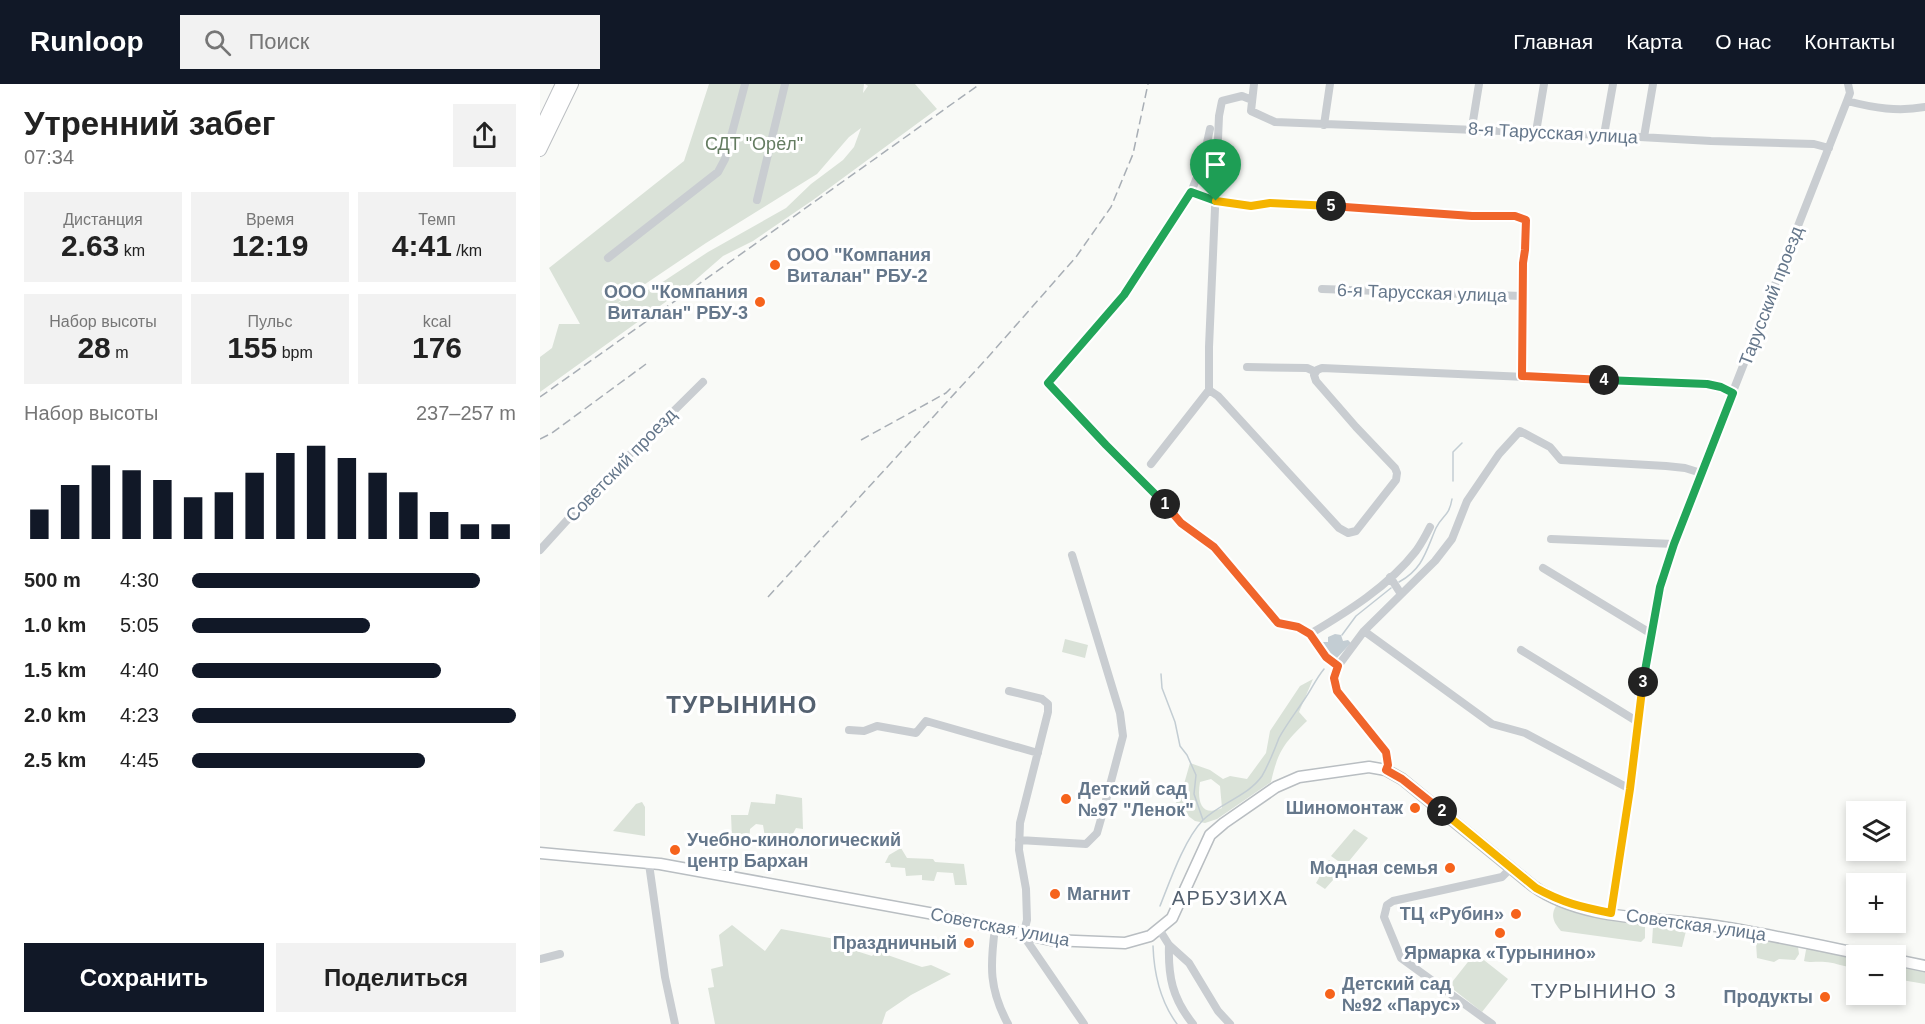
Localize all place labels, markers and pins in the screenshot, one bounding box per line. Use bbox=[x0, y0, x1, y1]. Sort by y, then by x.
pin bbox=[1190, 139, 1241, 201]
pin: 5 bbox=[1316, 191, 1346, 221]
place label: ООО "Компания Виталан" РБУ-2 bbox=[787, 245, 931, 286]
marker: ООО "Компания Виталан" РБУ-2 bbox=[768, 258, 782, 272]
place label: ООО "Компания Виталан" РБУ-3 bbox=[604, 282, 748, 323]
marker: ООО "Компания Виталан" РБУ-3 bbox=[753, 295, 767, 309]
pin: 4 bbox=[1589, 365, 1619, 395]
pin: 1 bbox=[1150, 489, 1180, 519]
pin: 3 bbox=[1628, 667, 1658, 697]
place label: Детский сад №97 "Ленок" bbox=[1078, 779, 1194, 820]
marker: Детский сад №97 "Ленок" bbox=[1059, 792, 1073, 806]
pin: 2 bbox=[1427, 796, 1457, 826]
place label: Шиномонтаж bbox=[1286, 798, 1403, 818]
marker: Шиномонтаж bbox=[1408, 801, 1422, 815]
place label: Учебно-кинологический центр Бархан bbox=[687, 830, 901, 871]
marker: Учебно-кинологический центр Бархан bbox=[668, 843, 682, 857]
place label: Модная семья bbox=[1310, 858, 1438, 878]
marker: Модная семья bbox=[1443, 861, 1457, 875]
place label: Магнит bbox=[1067, 884, 1131, 904]
marker: Магнит bbox=[1048, 887, 1062, 901]
place label: ТЦ «Рубин» bbox=[1400, 904, 1504, 924]
marker: ТЦ «Рубин» bbox=[1509, 907, 1523, 921]
marker: Ярмарка «Турынино» bbox=[1493, 926, 1507, 940]
place label: Праздничный bbox=[833, 933, 957, 953]
marker: Праздничный bbox=[962, 936, 976, 950]
place label: Ярмарка «Турынино» bbox=[1404, 943, 1596, 963]
place label: Детский сад №92 «Парус» bbox=[1342, 974, 1460, 1015]
marker: Детский сад №92 «Парус» bbox=[1323, 987, 1337, 1001]
place label: Продукты bbox=[1723, 987, 1813, 1007]
marker: Продукты bbox=[1818, 990, 1832, 1004]

